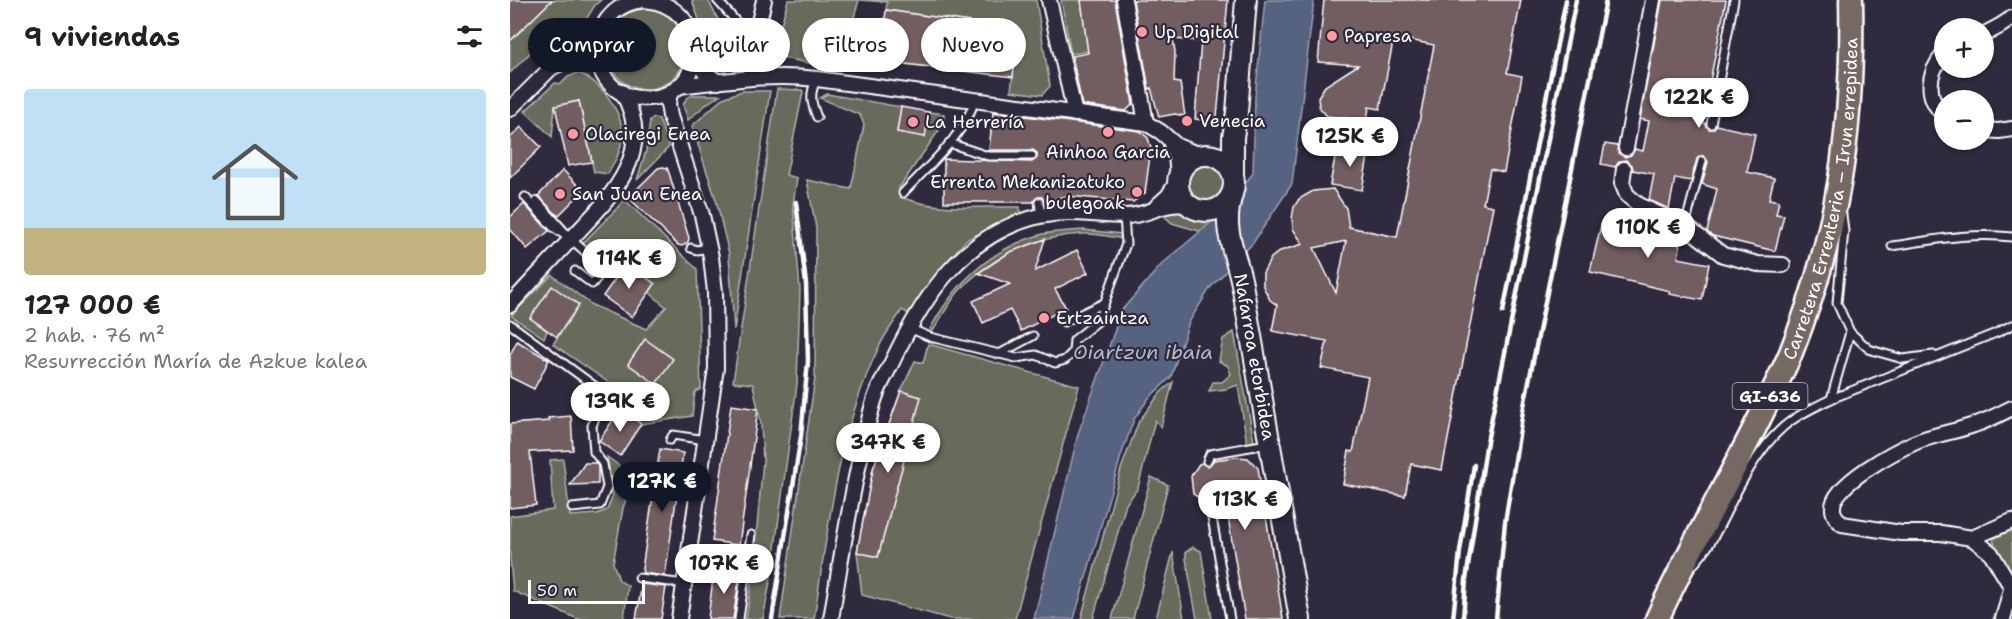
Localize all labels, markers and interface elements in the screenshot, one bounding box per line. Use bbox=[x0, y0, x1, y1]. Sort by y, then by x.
chip: Comprar bbox=[528, 18, 656, 72]
chip: Alquilar bbox=[668, 18, 790, 72]
chip: Filtros bbox=[802, 18, 909, 72]
chip: Nuevo bbox=[921, 18, 1026, 72]
map controls bbox=[1934, 18, 1994, 150]
button: + bbox=[1934, 18, 1994, 78]
text: 9 viviendas bbox=[24, 19, 180, 54]
icon: filters bbox=[453, 20, 486, 53]
place label: Up Digital bbox=[1154, 20, 1239, 44]
place label: Papresa bbox=[1344, 24, 1412, 48]
marker: Up Digital bbox=[1135, 25, 1149, 39]
marker: Papresa bbox=[1325, 29, 1339, 43]
street label: Carretera Errenteria – Irun errepidea bbox=[1777, 38, 1863, 364]
pin: 122K € bbox=[1650, 78, 1748, 129]
text: 122K € bbox=[1664, 84, 1734, 110]
button: − bbox=[1934, 90, 1994, 150]
place label: Venecia bbox=[1199, 109, 1265, 133]
place label: La Herrería bbox=[925, 110, 1024, 134]
marker: Venecia bbox=[1180, 114, 1194, 128]
marker: La Herrería bbox=[906, 115, 920, 129]
pin: 125K € bbox=[1301, 117, 1399, 168]
place label: Olaciregi Enea bbox=[585, 122, 711, 146]
text: 125K € bbox=[1315, 123, 1385, 149]
marker: Ainhoa Garcia bbox=[1101, 125, 1115, 139]
marker: Olaciregi Enea bbox=[566, 127, 580, 141]
icon: home bbox=[201, 128, 309, 236]
place label: Ainhoa Garcia bbox=[1046, 140, 1170, 164]
place label: Errenta Mekanizatuko bulegoak bbox=[930, 170, 1125, 215]
place label: San Juan Enea bbox=[572, 182, 702, 206]
marker: Errenta Mekanizatuko bulegoak bbox=[1130, 185, 1144, 199]
marker: San Juan Enea bbox=[553, 187, 567, 201]
pin: 110K € bbox=[1599, 208, 1697, 259]
text: 110K € bbox=[1615, 214, 1681, 240]
pin: 114K € bbox=[580, 239, 678, 290]
text: 114K € bbox=[596, 245, 662, 271]
street label: Nafarroa etorbidea bbox=[1228, 271, 1281, 442]
text: 127 000 € bbox=[24, 287, 161, 322]
place label: Ertzaintza bbox=[1056, 306, 1149, 330]
marker: Ertzaintza bbox=[1037, 311, 1051, 325]
text: 2 hab. · 76 m² bbox=[24, 322, 165, 348]
water label: Oiartzun ibaia bbox=[1073, 339, 1213, 365]
text: Resurrección María de Azkue kalea bbox=[24, 348, 367, 374]
pin: 139K € bbox=[571, 382, 669, 433]
road number: GI-636 bbox=[1732, 383, 1808, 409]
text: 139K € bbox=[585, 388, 655, 414]
pin: 347K € bbox=[839, 423, 937, 474]
text: 347K € bbox=[850, 429, 926, 455]
pin: 127K € bbox=[613, 462, 711, 513]
text: 127K € bbox=[627, 468, 697, 494]
pin: 113K € bbox=[1196, 480, 1294, 531]
text: 113K € bbox=[1212, 486, 1278, 512]
pin: 107K € bbox=[675, 544, 773, 595]
text: 107K € bbox=[689, 550, 759, 576]
scale bar bbox=[528, 577, 645, 604]
text: 50 m bbox=[537, 580, 577, 601]

